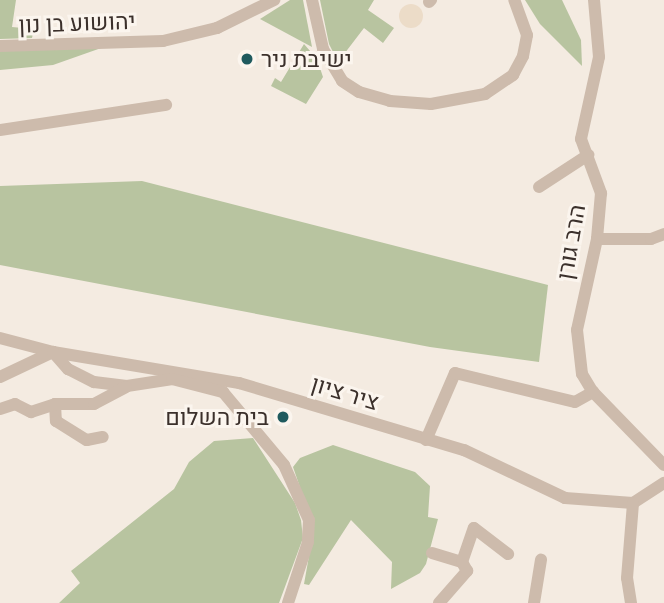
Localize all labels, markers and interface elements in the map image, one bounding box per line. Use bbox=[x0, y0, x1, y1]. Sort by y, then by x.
street label: יהושוע בן נון bbox=[18, 7, 136, 39]
place label: ישיבת ניר bbox=[261, 45, 352, 73]
marker: ישיבת ניר bbox=[239, 51, 255, 67]
street label: הרב גורן bbox=[551, 202, 591, 282]
street label: ציר ציון bbox=[308, 370, 382, 416]
place label: בית השלום bbox=[165, 403, 269, 431]
marker: בית השלום bbox=[275, 409, 291, 425]

